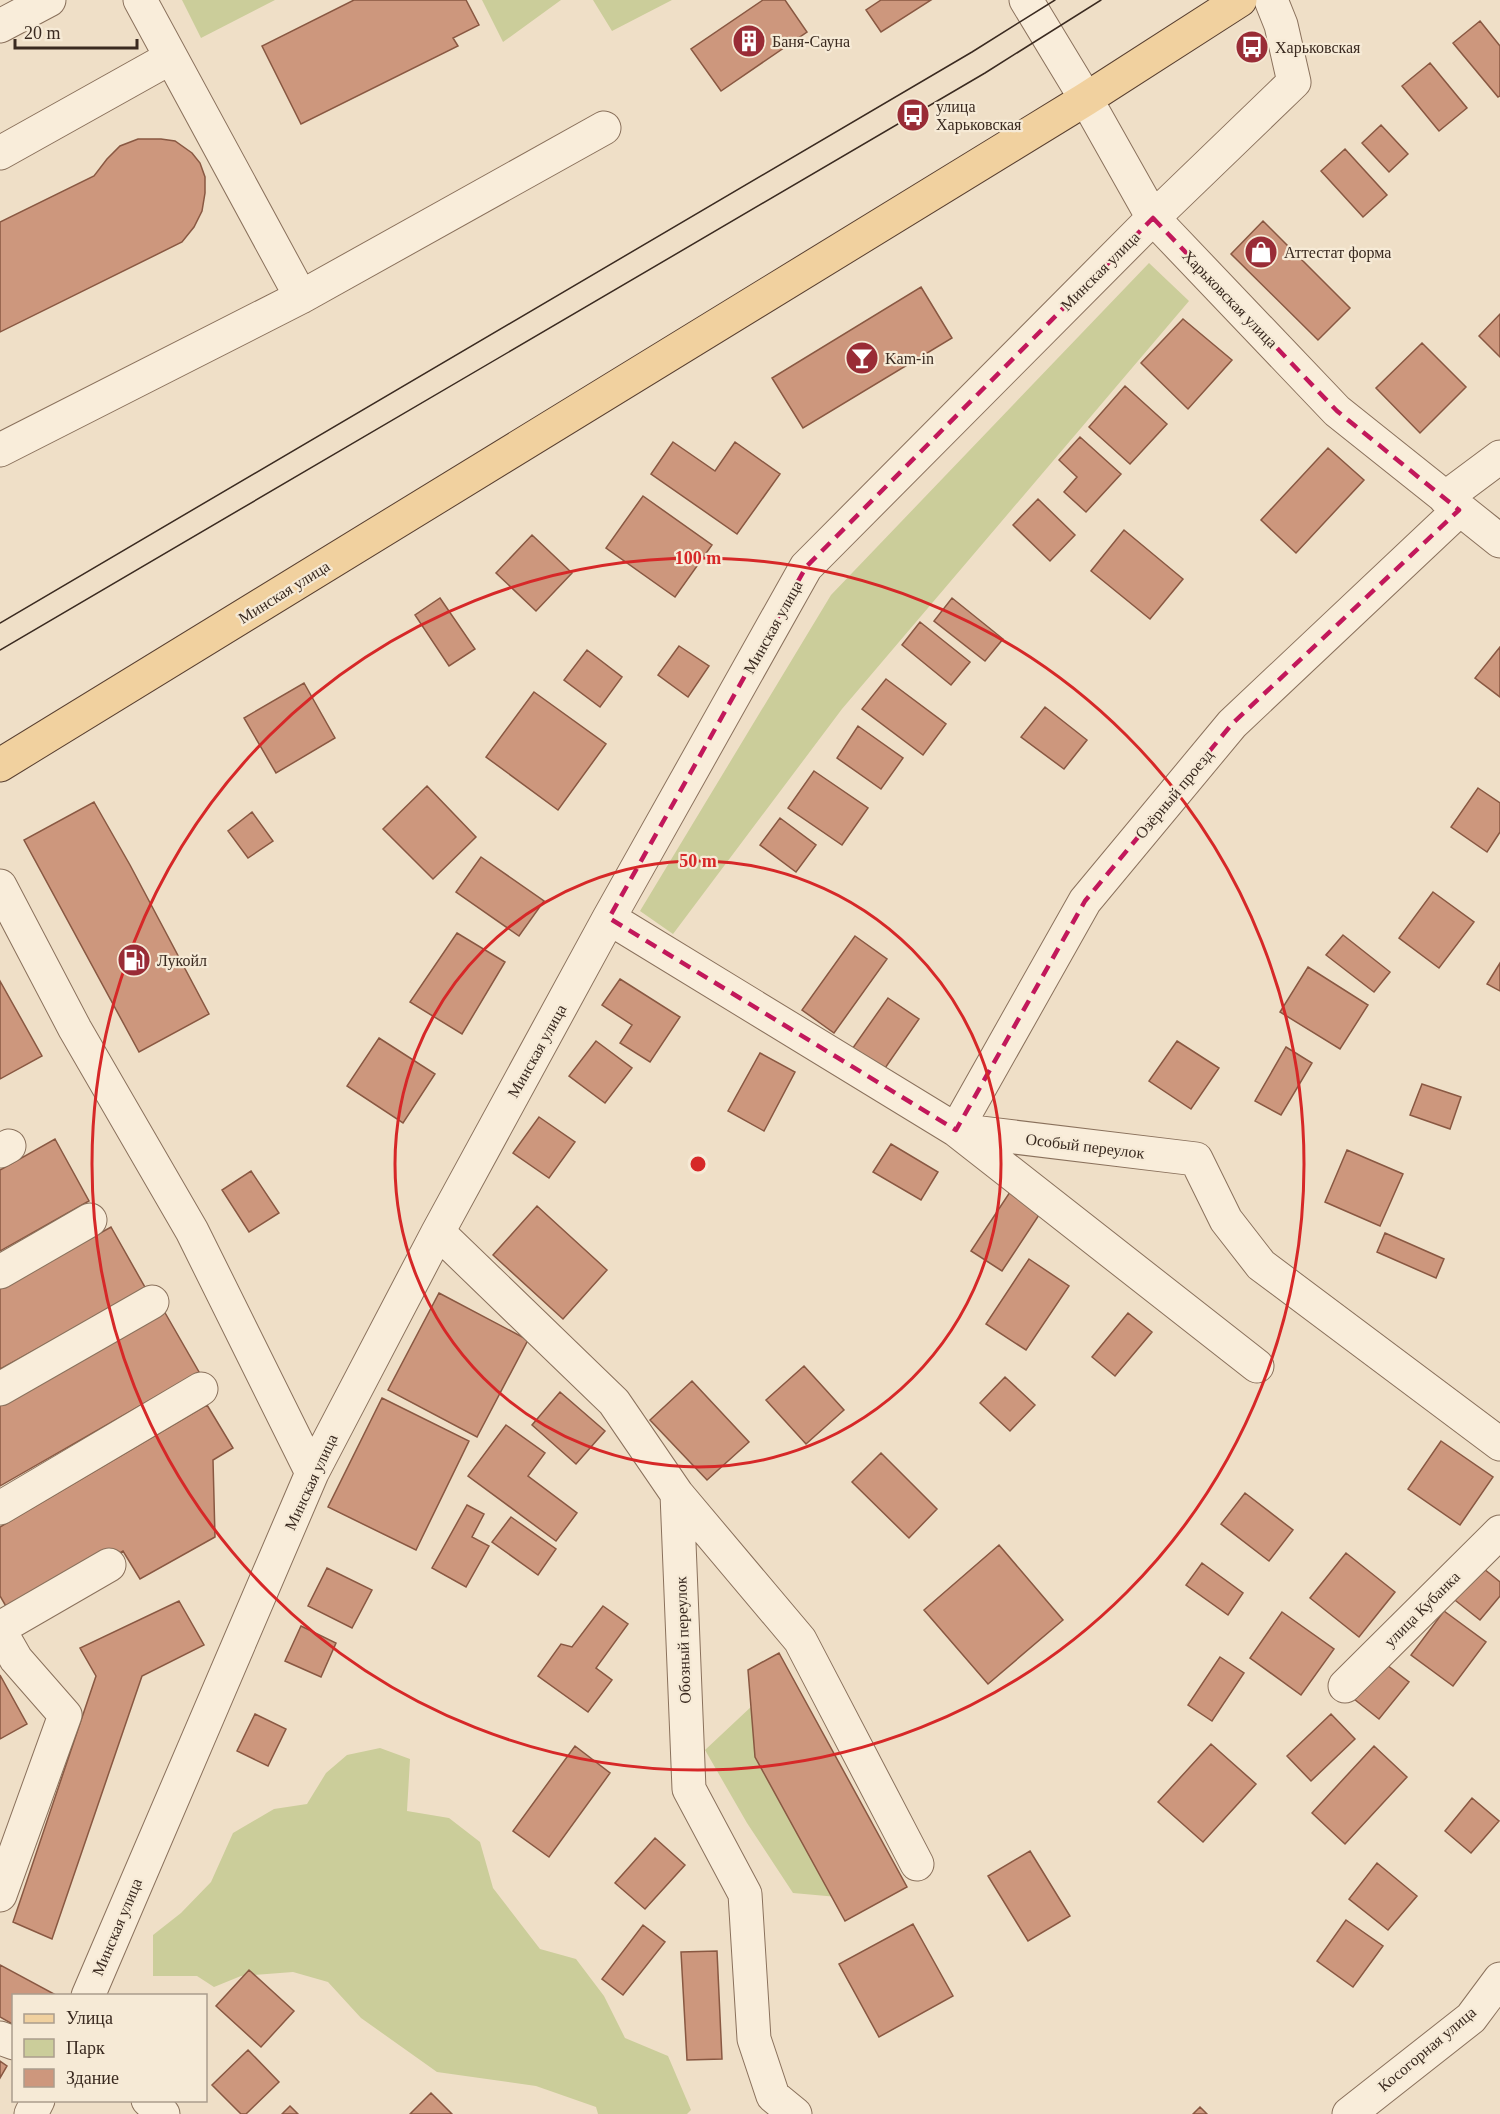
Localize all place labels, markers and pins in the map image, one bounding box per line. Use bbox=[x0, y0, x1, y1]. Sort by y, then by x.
building icon: Баня-Сауна bbox=[731, 23, 767, 59]
bus stop icon: Харьковская bbox=[1234, 29, 1270, 65]
place label: Баня-Сауна bbox=[772, 33, 850, 51]
place label: Харьковская bbox=[1275, 39, 1361, 57]
bus stop icon: улица Харьковская bbox=[895, 97, 931, 133]
place label: улица Харьковская bbox=[936, 98, 1022, 134]
shop icon: Аттестат форма bbox=[1243, 234, 1279, 270]
place label: Аттестат форма bbox=[1284, 244, 1391, 262]
bar icon: Kam-in bbox=[844, 340, 880, 376]
place label: Kam-in bbox=[885, 350, 934, 367]
fuel station icon: Лукойл bbox=[116, 942, 152, 978]
place label: Лукойл bbox=[157, 952, 207, 970]
centre of rings bbox=[688, 1154, 708, 1174]

